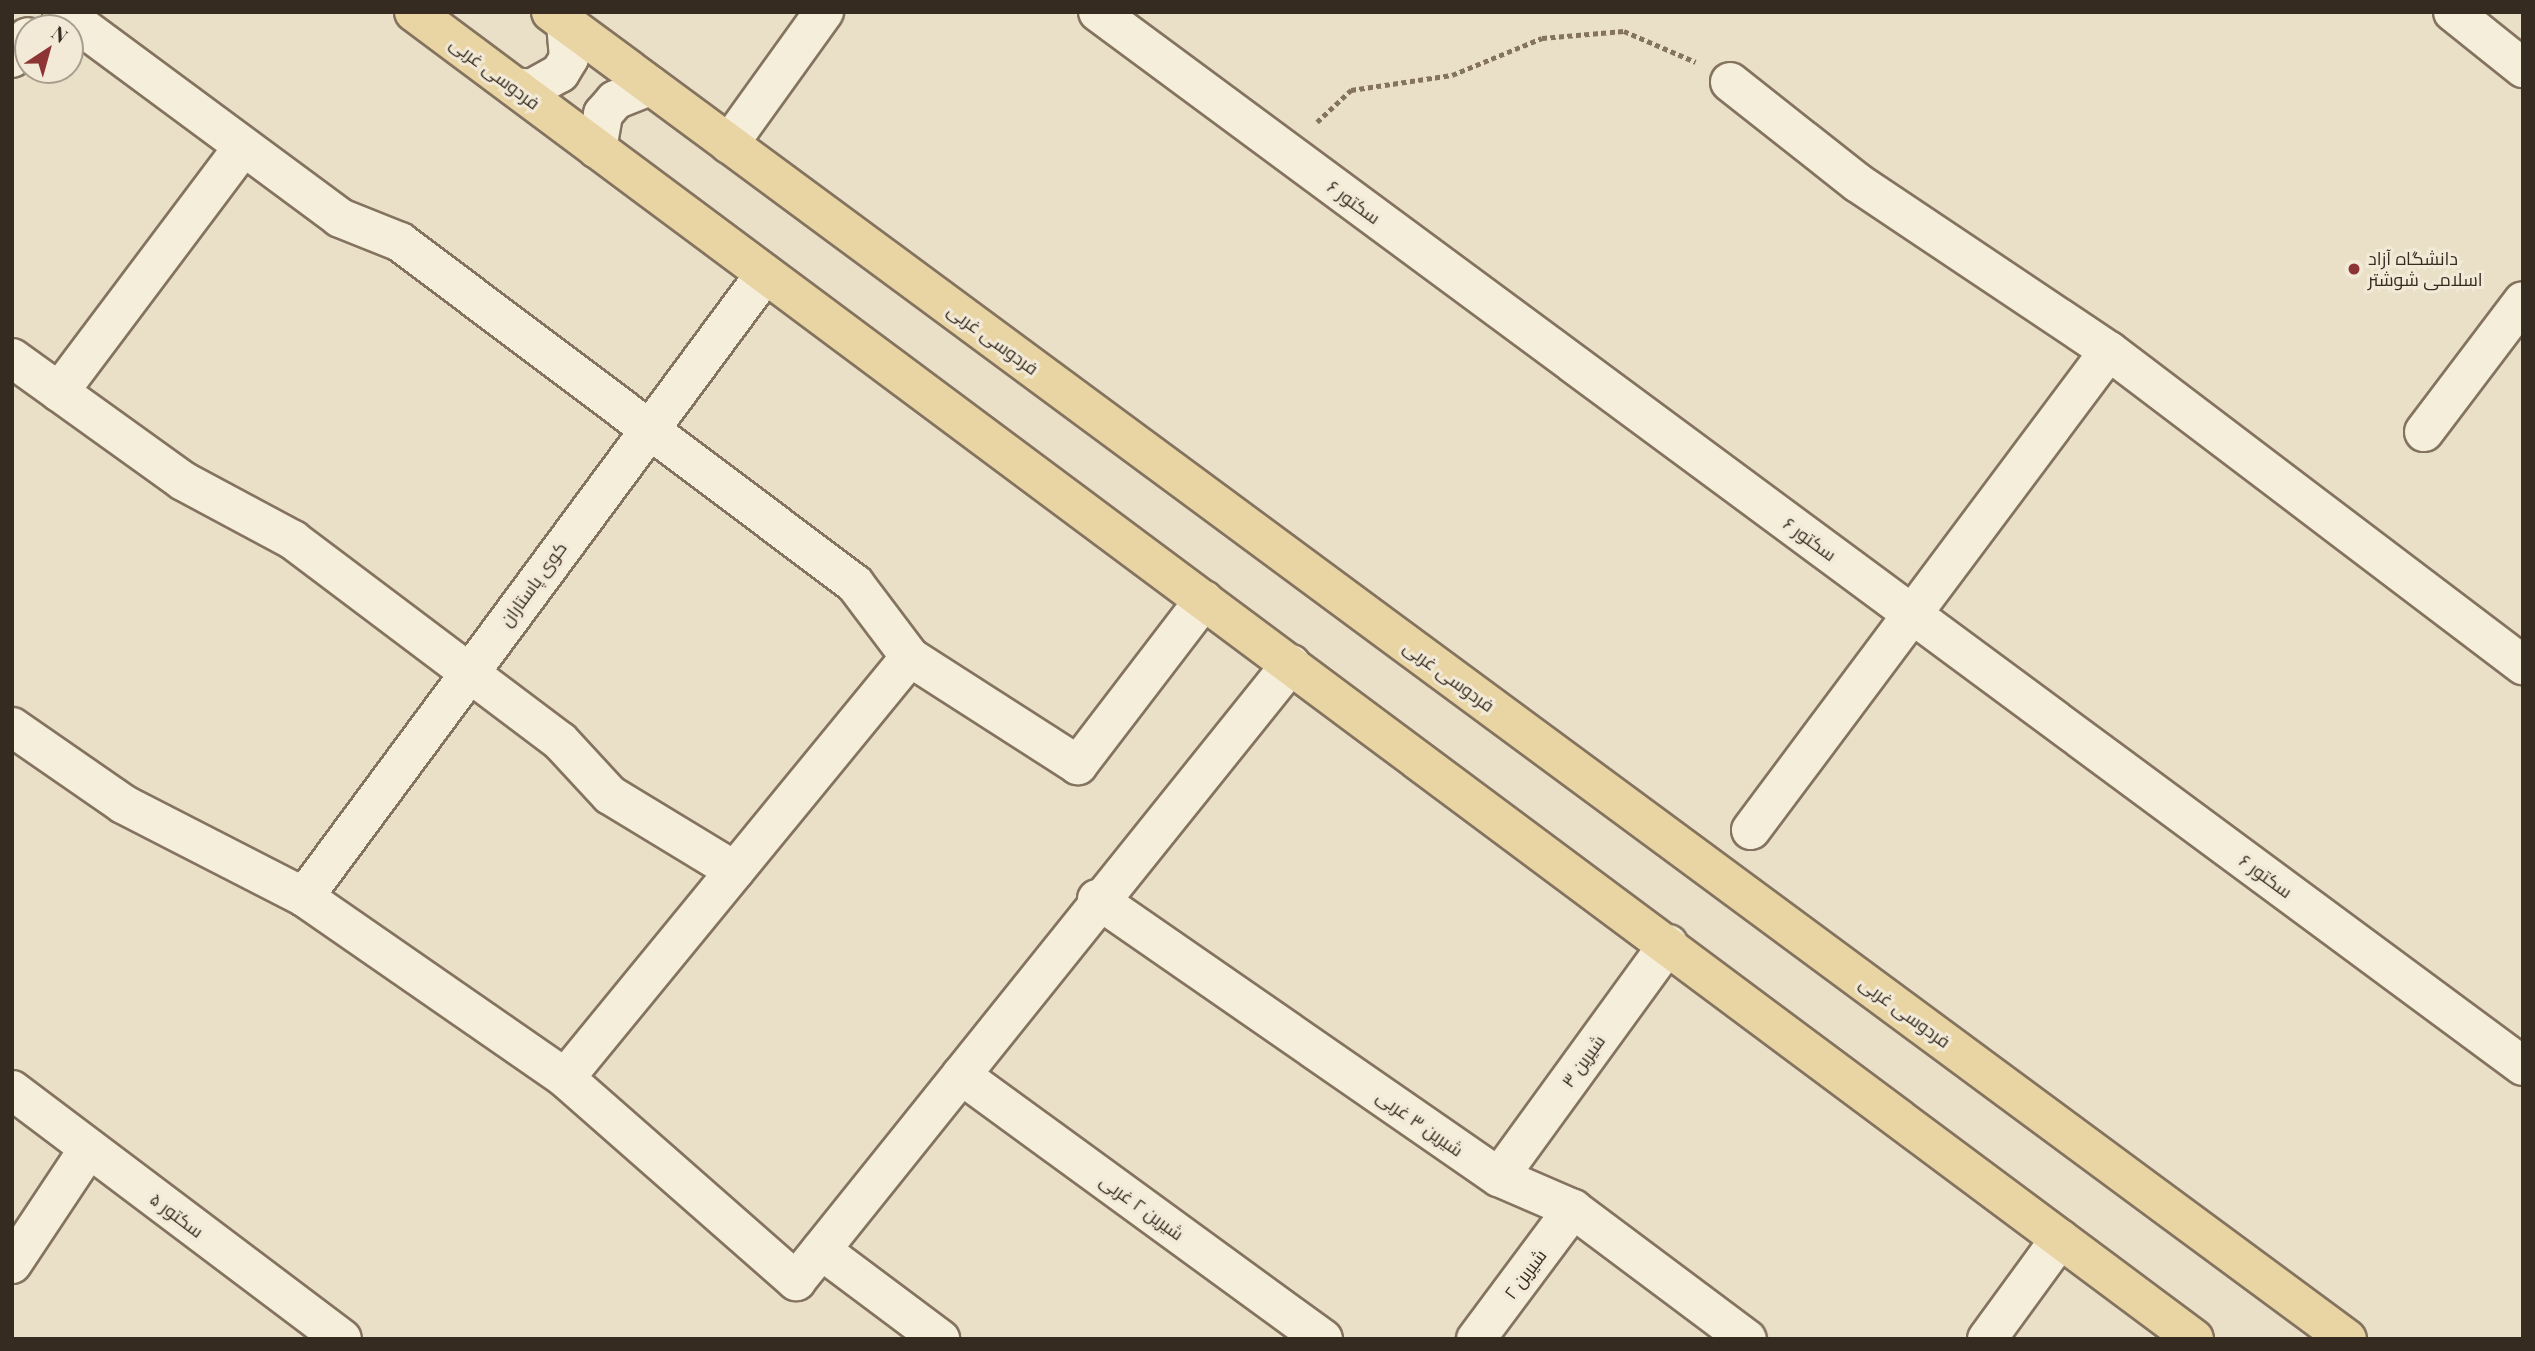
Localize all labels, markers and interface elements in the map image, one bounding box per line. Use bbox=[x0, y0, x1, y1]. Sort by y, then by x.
north arrow bbox=[14, 14, 84, 84]
text: N bbox=[47, 19, 73, 48]
street label: فردوسی غربی bbox=[446, 32, 544, 114]
street label: سکتور ۶ bbox=[1323, 176, 1385, 228]
place label: دانشگاه آزاد اسلامی شوشتر bbox=[2368, 248, 2483, 290]
marker: دانشگاه آزاد اسلامی شوشتر bbox=[2346, 261, 2362, 277]
street label: فردوسی غربی bbox=[943, 299, 1043, 379]
street label: سکتور ۶ bbox=[1779, 513, 1841, 565]
street label: کوی پاستاران bbox=[495, 537, 571, 631]
street label: فردوسی غربی bbox=[1399, 636, 1499, 716]
street label: سکتور ۶ bbox=[2235, 850, 2297, 902]
street label: فردوسی غربی bbox=[1855, 972, 1955, 1052]
street label: شیرین ۳ bbox=[1557, 1031, 1609, 1091]
street label: شیرین ۳ غربی bbox=[1372, 1085, 1468, 1161]
street label: شیرین ۲ غربی bbox=[1096, 1169, 1188, 1245]
street label: سکتور ۵ bbox=[146, 1188, 208, 1242]
street label: شیرین ۲ bbox=[1499, 1245, 1551, 1303]

